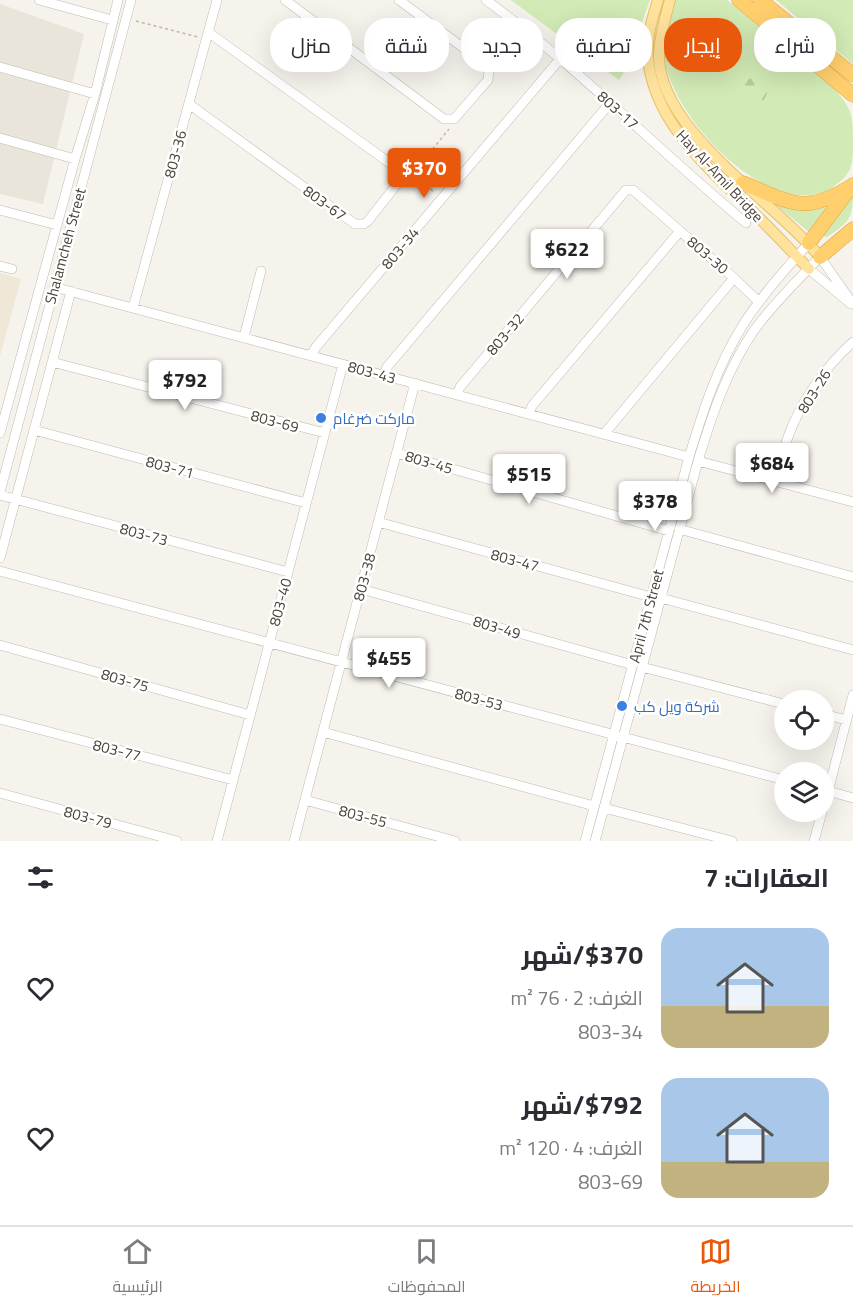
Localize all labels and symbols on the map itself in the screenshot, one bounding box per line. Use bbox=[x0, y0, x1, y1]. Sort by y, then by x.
street label: 803-17 bbox=[592, 85, 644, 135]
street label: Hay Al-Amil Bridge bbox=[671, 124, 769, 228]
street label: 803-36 bbox=[158, 128, 192, 180]
pin: $370 bbox=[388, 148, 460, 199]
street label: 803-67 bbox=[299, 179, 351, 227]
street label: Shalamcheh Street bbox=[38, 185, 92, 307]
street label: 803-34 bbox=[376, 222, 424, 274]
pin: $622 bbox=[531, 229, 603, 280]
street label: 803-30 bbox=[682, 230, 734, 280]
street label: 803-32 bbox=[481, 308, 529, 360]
street label: 803-43 bbox=[346, 355, 398, 389]
pin: $792 bbox=[149, 360, 221, 411]
street label: 803-26 bbox=[791, 364, 837, 418]
street label: 803-69 bbox=[249, 404, 301, 438]
place label: ماركت ضرغام bbox=[333, 407, 415, 430]
marker: ماركت ضرغام bbox=[314, 411, 328, 425]
pin: $684 bbox=[736, 443, 808, 494]
street label: 803-45 bbox=[402, 444, 456, 480]
street label: 803-71 bbox=[144, 450, 196, 484]
pin: $515 bbox=[493, 454, 565, 505]
pin: $378 bbox=[619, 481, 691, 532]
street label: 803-73 bbox=[118, 517, 170, 551]
street label: 803-47 bbox=[489, 543, 541, 577]
street label: 803-38 bbox=[347, 551, 381, 603]
street label: April 7th Street bbox=[622, 566, 670, 665]
street label: 803-40 bbox=[263, 576, 297, 628]
street label: 803-49 bbox=[470, 609, 524, 645]
pin: $455 bbox=[353, 638, 425, 689]
street label: 803-75 bbox=[98, 662, 152, 698]
street label: 803-53 bbox=[453, 682, 505, 716]
place label: شركة ويل كب bbox=[634, 695, 720, 718]
marker: شركة ويل كب bbox=[615, 699, 629, 713]
street label: 803-77 bbox=[91, 733, 143, 767]
street label: 803-55 bbox=[337, 799, 389, 833]
street label: 803-79 bbox=[62, 800, 114, 834]

